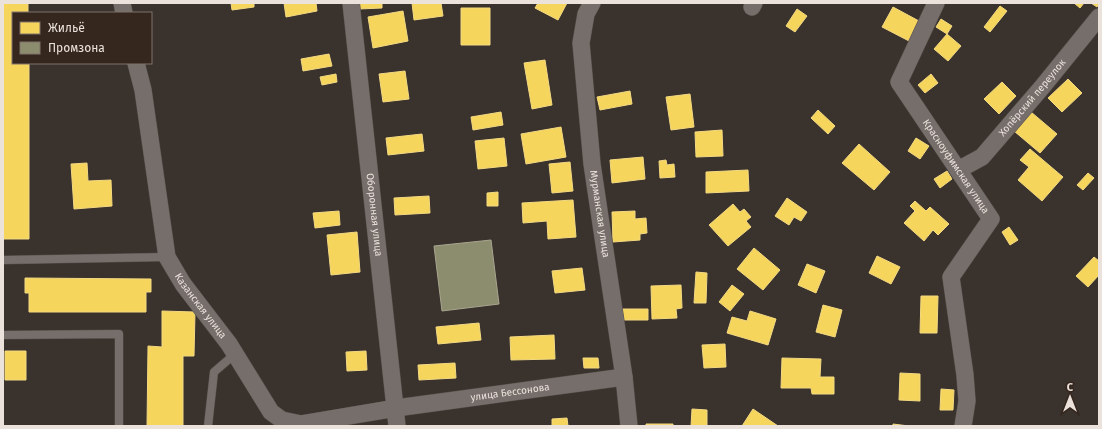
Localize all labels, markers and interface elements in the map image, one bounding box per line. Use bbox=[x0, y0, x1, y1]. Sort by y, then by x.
legend bbox=[12, 12, 152, 64]
text: Жильё bbox=[48, 21, 85, 35]
text: Промзона bbox=[48, 41, 105, 55]
street label: Хопёрский переулок bbox=[996, 56, 1069, 139]
street label: Красноуфимская улица bbox=[920, 117, 992, 216]
street label: Мурманская улица bbox=[587, 170, 612, 258]
street label: Оборонная улица bbox=[364, 172, 385, 257]
street label: Казанская улица bbox=[172, 271, 229, 341]
north arrow bbox=[1050, 377, 1090, 417]
street label: улица Бессонова bbox=[470, 381, 550, 404]
text: С bbox=[1067, 381, 1074, 394]

